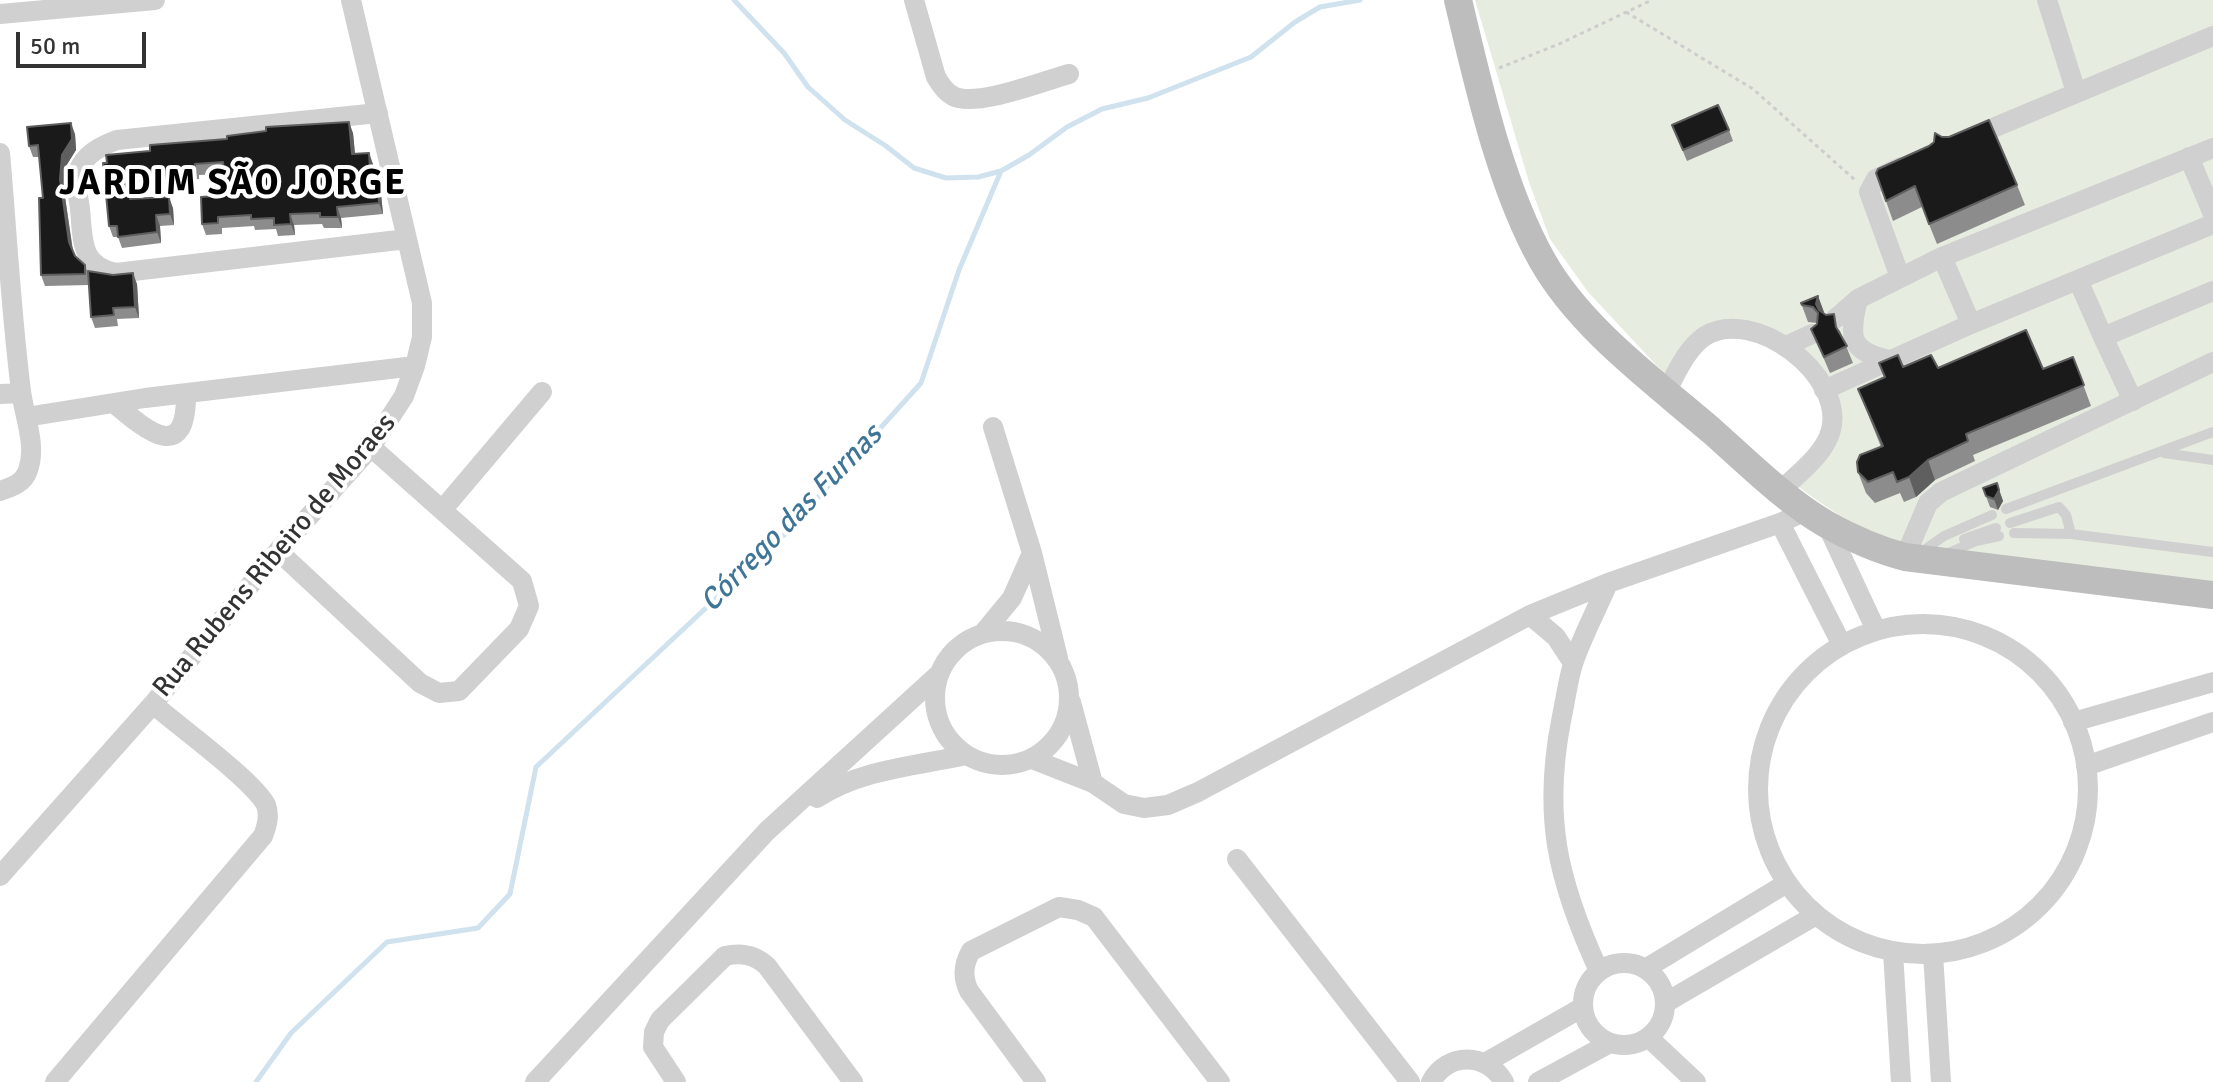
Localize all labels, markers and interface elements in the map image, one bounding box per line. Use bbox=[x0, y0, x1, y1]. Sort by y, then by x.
scale bar bbox=[20, 16, 150, 66]
text: 50 m bbox=[30, 31, 80, 61]
district label: JARDIM SÃO JORGE bbox=[59, 163, 407, 207]
street label: Rua Rubens Ribeiro de Moraes bbox=[147, 407, 403, 705]
water label: Córrego das Furnas bbox=[694, 418, 890, 620]

